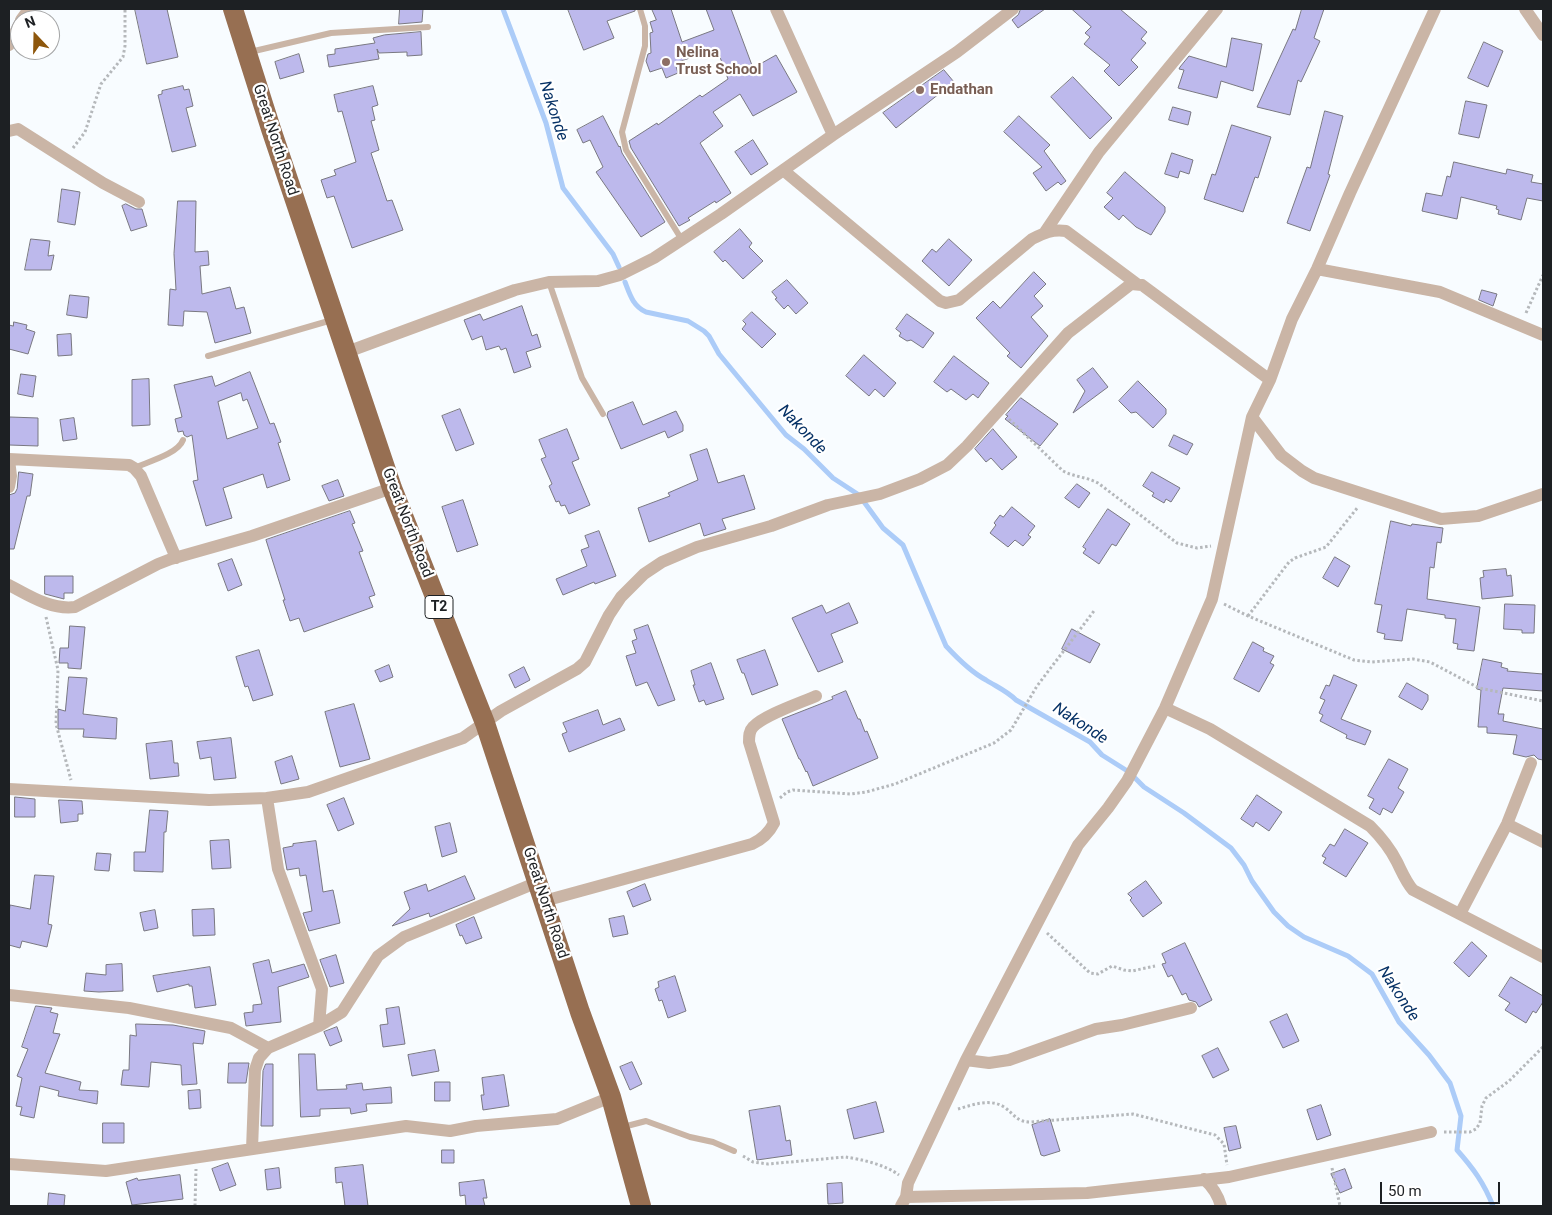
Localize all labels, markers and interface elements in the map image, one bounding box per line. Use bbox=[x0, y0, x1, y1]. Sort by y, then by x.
north arrow bbox=[10, 10, 60, 60]
text: N bbox=[22, 13, 37, 31]
place label: Nelina Trust School bbox=[676, 44, 762, 79]
marker: Nelina Trust School bbox=[660, 56, 672, 68]
water label: Nakonde bbox=[534, 79, 572, 143]
place label: Endathan bbox=[930, 81, 993, 99]
street label: Great North Road bbox=[249, 82, 301, 198]
marker: Endathan bbox=[914, 84, 926, 96]
water label: Nakonde bbox=[774, 401, 830, 459]
street label: Great North Road bbox=[378, 466, 436, 580]
road number: T2 bbox=[425, 596, 453, 618]
water label: Nakonde bbox=[1049, 699, 1111, 749]
street label: Great North Road bbox=[519, 845, 571, 961]
water label: Nakonde bbox=[1373, 963, 1423, 1025]
scale bar bbox=[1382, 1172, 1502, 1204]
text: 50 m bbox=[1388, 1182, 1422, 1200]

